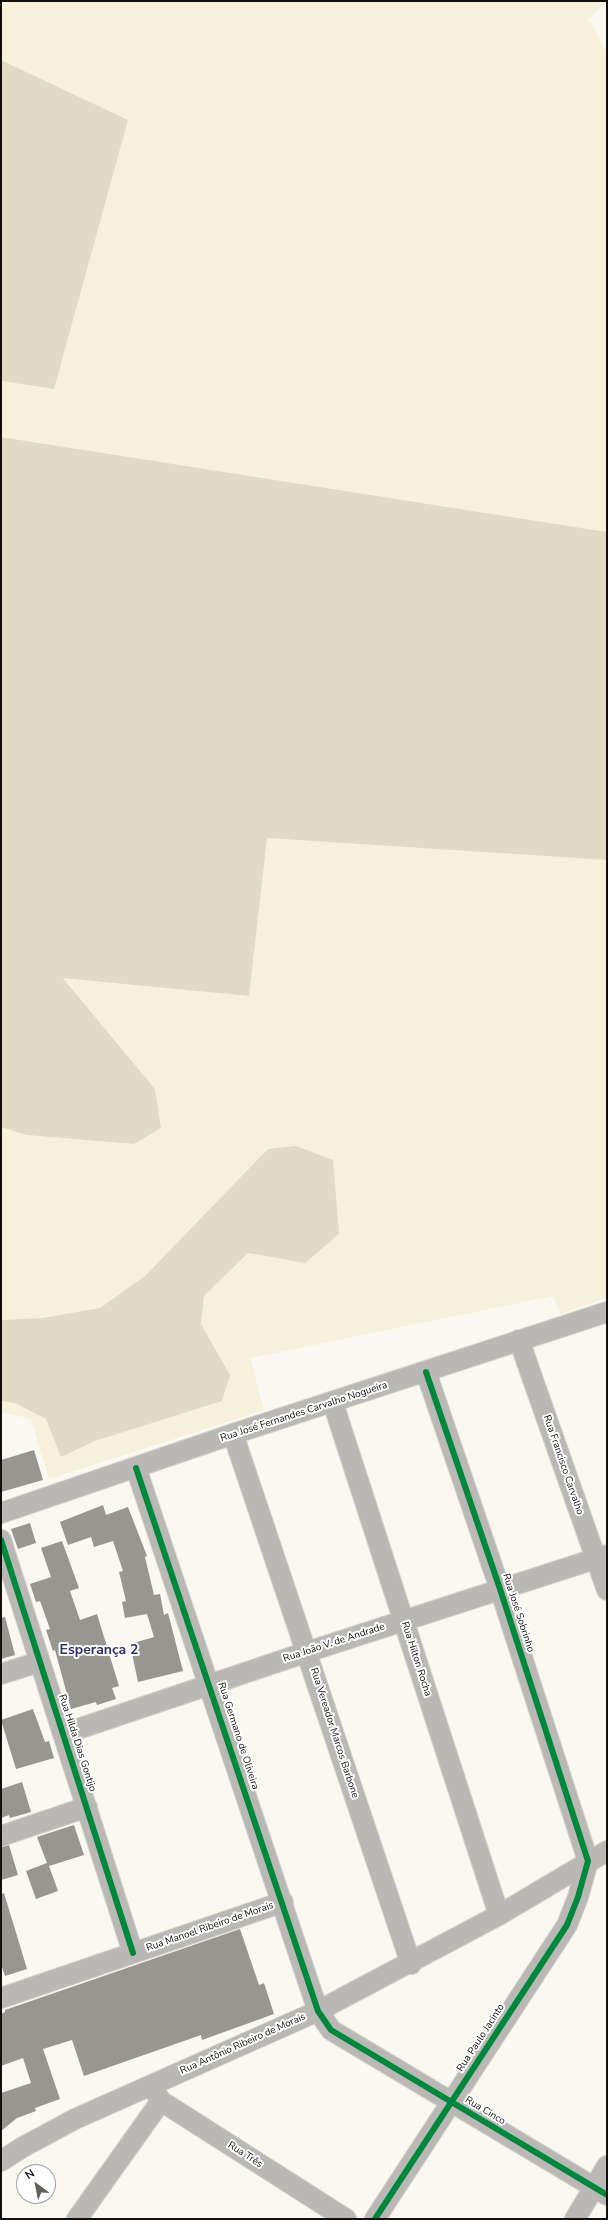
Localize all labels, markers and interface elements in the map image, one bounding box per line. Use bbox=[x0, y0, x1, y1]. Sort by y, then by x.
street label: Rua José Fernandes Carvalho Nogueira bbox=[219, 1379, 389, 1445]
street label: Rua Francisco Carvalho bbox=[540, 1414, 586, 1516]
street label: Rua José Sobrinho bbox=[500, 1572, 536, 1654]
street label: Rua Hilton Rocha bbox=[398, 1620, 434, 1698]
street label: Rua João V. de Andrade bbox=[282, 1621, 386, 1665]
district label: Esperança 2 bbox=[60, 1643, 138, 1659]
street label: Rua Vereador Marcos Barbone bbox=[307, 1666, 361, 1800]
street label: Rua Germano de Oliveira bbox=[215, 1681, 261, 1791]
street label: Rua Hilda Dias Gontijo bbox=[56, 1693, 98, 1793]
street label: Rua Manoel Ribeiro de Morais bbox=[145, 1900, 275, 1954]
street label: Rua Paulo Jacinto bbox=[455, 2002, 507, 2074]
street label: Rua Antônio Ribeiro de Morais bbox=[178, 2011, 308, 2077]
street label: Rua Cinco bbox=[463, 2094, 507, 2128]
street label: Rua Três bbox=[225, 2139, 265, 2171]
north arrow bbox=[16, 2164, 56, 2204]
text: N bbox=[22, 2166, 37, 2183]

